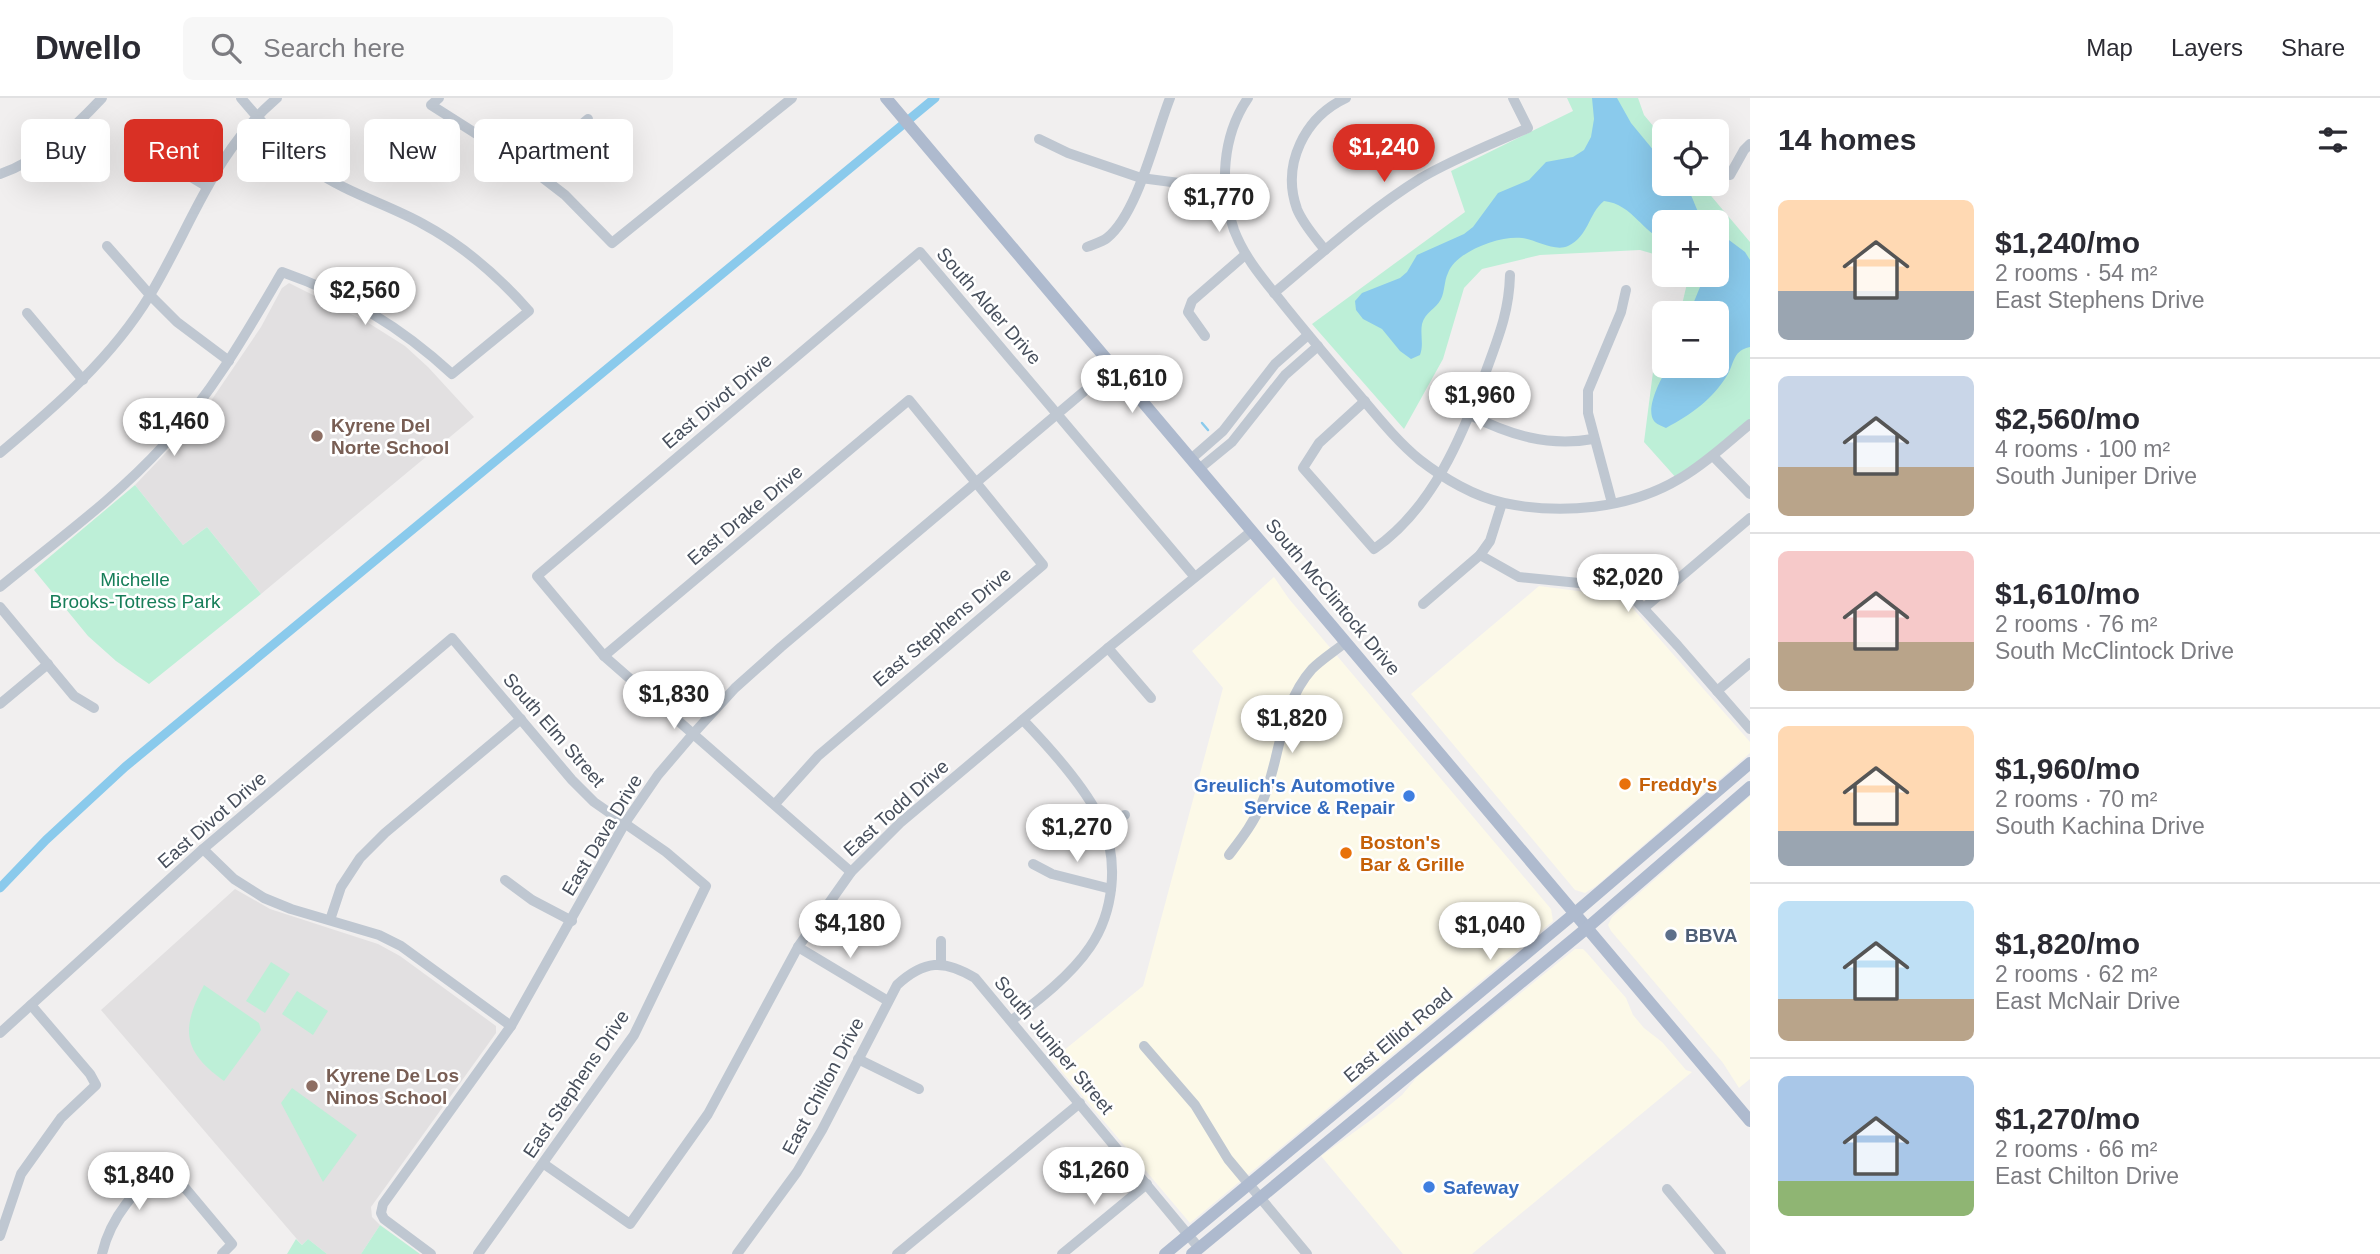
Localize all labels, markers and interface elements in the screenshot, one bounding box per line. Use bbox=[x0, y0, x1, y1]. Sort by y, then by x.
search box bbox=[183, 17, 673, 80]
text: Dwello bbox=[35, 29, 141, 66]
icon: search bbox=[207, 29, 245, 67]
text: Search here bbox=[263, 33, 405, 63]
text: Map bbox=[2086, 34, 2133, 61]
text: Layers bbox=[2171, 34, 2243, 61]
text: Share bbox=[2281, 34, 2345, 61]
chip: Buy bbox=[21, 119, 110, 182]
chip: Rent bbox=[124, 119, 223, 182]
chip: Filters bbox=[237, 119, 350, 182]
chip: New bbox=[364, 119, 460, 182]
chip: Apartment bbox=[474, 119, 633, 182]
map controls bbox=[1652, 119, 1729, 378]
button: locate bbox=[1652, 119, 1729, 196]
icon: filters bbox=[2314, 121, 2352, 159]
text: 14 homes bbox=[1778, 123, 1916, 156]
pin: $1,240 bbox=[1327, 125, 1441, 184]
text: $1,240 bbox=[1349, 134, 1419, 160]
pin: $1,770 bbox=[1162, 174, 1276, 234]
text: $1,770 bbox=[1184, 184, 1254, 210]
button: + bbox=[1652, 210, 1729, 287]
text: $1,240/mo bbox=[1995, 226, 2140, 259]
icon: home bbox=[1834, 228, 1918, 312]
street label: South Alder Drive bbox=[933, 243, 1045, 369]
text: 2 rooms · 54 m² bbox=[1995, 260, 2157, 286]
pin: $2,560 bbox=[308, 268, 422, 327]
text: $2,560 bbox=[330, 277, 400, 303]
text: East Stephens Drive bbox=[1995, 287, 2205, 313]
button: − bbox=[1652, 301, 1729, 378]
street label: East Divot Drive bbox=[658, 349, 776, 453]
pin: $1,610 bbox=[1075, 356, 1189, 415]
text: $1,610 bbox=[1097, 365, 1167, 391]
pin: $1,960 bbox=[1423, 372, 1537, 432]
text: $1,960 bbox=[1445, 382, 1515, 408]
pin: $1,460 bbox=[117, 398, 231, 458]
text: $2,560/mo bbox=[1995, 402, 2140, 435]
icon: home bbox=[1834, 404, 1918, 488]
text: $1,460 bbox=[139, 408, 209, 434]
place label: Kyrene Del Norte School bbox=[331, 415, 449, 458]
marker: Kyrene Del Norte School bbox=[309, 428, 325, 444]
text: 4 rooms · 100 m² bbox=[1995, 436, 2170, 462]
street label: East Drake Drive bbox=[683, 461, 807, 569]
text: South Juniper Drive bbox=[1995, 463, 2197, 489]
street label: South McClintock Drive bbox=[1261, 515, 1405, 679]
pin: $2,020 bbox=[1571, 554, 1685, 614]
street label: East Stephens Drive bbox=[869, 563, 1015, 691]
text: $2,020 bbox=[1593, 564, 1663, 590]
park label: Michelle Brooks-Totress Park bbox=[49, 569, 221, 612]
text: $1,610/mo bbox=[1995, 577, 2140, 610]
icon: home bbox=[1834, 579, 1918, 663]
text: 2 rooms · 76 m² bbox=[1995, 611, 2157, 637]
text: South McClintock Drive bbox=[1995, 638, 2234, 664]
street label: South Elm Street bbox=[499, 669, 610, 792]
pin: $1,830 bbox=[617, 672, 731, 731]
text: $1,830 bbox=[639, 681, 709, 707]
pin: $1,820 bbox=[1235, 696, 1349, 755]
text: $1,820 bbox=[1257, 705, 1327, 731]
text: $1,960/mo bbox=[1995, 752, 2140, 785]
icon: home bbox=[1834, 754, 1918, 838]
street label: East Todd Drive bbox=[839, 755, 953, 861]
street label: East Divot Drive bbox=[154, 767, 270, 873]
street label: East Dava Drive bbox=[558, 771, 646, 899]
place label: Freddy's bbox=[1639, 774, 1717, 795]
place label: Greulich's Automotive Service & Repair bbox=[1194, 775, 1396, 818]
marker: Freddy's bbox=[1617, 776, 1633, 792]
text: 2 rooms · 70 m² bbox=[1995, 786, 2157, 812]
marker: Greulich's Automotive Service & Repair bbox=[1401, 788, 1417, 804]
pin: $1,270 bbox=[1020, 804, 1134, 864]
text: South Kachina Drive bbox=[1995, 813, 2205, 839]
text: $1,270 bbox=[1042, 814, 1112, 840]
place label: Boston's Bar & Grille bbox=[1360, 832, 1465, 875]
marker: Boston's Bar & Grille bbox=[1338, 845, 1354, 861]
pin: $4,180 bbox=[793, 900, 907, 960]
pin: $1,040 bbox=[1433, 902, 1547, 962]
text: $4,180 bbox=[815, 910, 885, 936]
text: $1,040 bbox=[1455, 912, 1525, 938]
place label: BBVA bbox=[1685, 925, 1738, 946]
marker: BBVA bbox=[1663, 927, 1679, 943]
text: $1,820/mo bbox=[1995, 927, 2140, 960]
icon: home bbox=[1834, 929, 1918, 1013]
text: 2 rooms · 62 m² bbox=[1995, 961, 2157, 987]
street label: South Juniper Street bbox=[990, 972, 1118, 1119]
street label: East Elliot Road bbox=[1339, 984, 1457, 1086]
text: East McNair Drive bbox=[1995, 988, 2180, 1014]
street label: East Stephens Drive bbox=[519, 1006, 633, 1162]
street label: East Chilton Drive bbox=[778, 1014, 868, 1158]
place label: Kyrene De Los Ninos School bbox=[326, 1065, 459, 1108]
marker: Kyrene De Los Ninos School bbox=[304, 1078, 320, 1094]
text: $1,270/mo bbox=[1995, 1102, 2140, 1135]
icon: home bbox=[1834, 1104, 1918, 1188]
text: 2 rooms · 66 m² bbox=[1995, 1136, 2157, 1162]
pin: $1,260 bbox=[1037, 1148, 1151, 1207]
pin: $1,840 bbox=[82, 1152, 196, 1212]
text: $1,260 bbox=[1059, 1157, 1129, 1183]
text: $1,840 bbox=[104, 1162, 174, 1188]
text: East Chilton Drive bbox=[1995, 1163, 2179, 1189]
place label: Safeway bbox=[1443, 1177, 1519, 1198]
marker: Safeway bbox=[1421, 1179, 1437, 1195]

